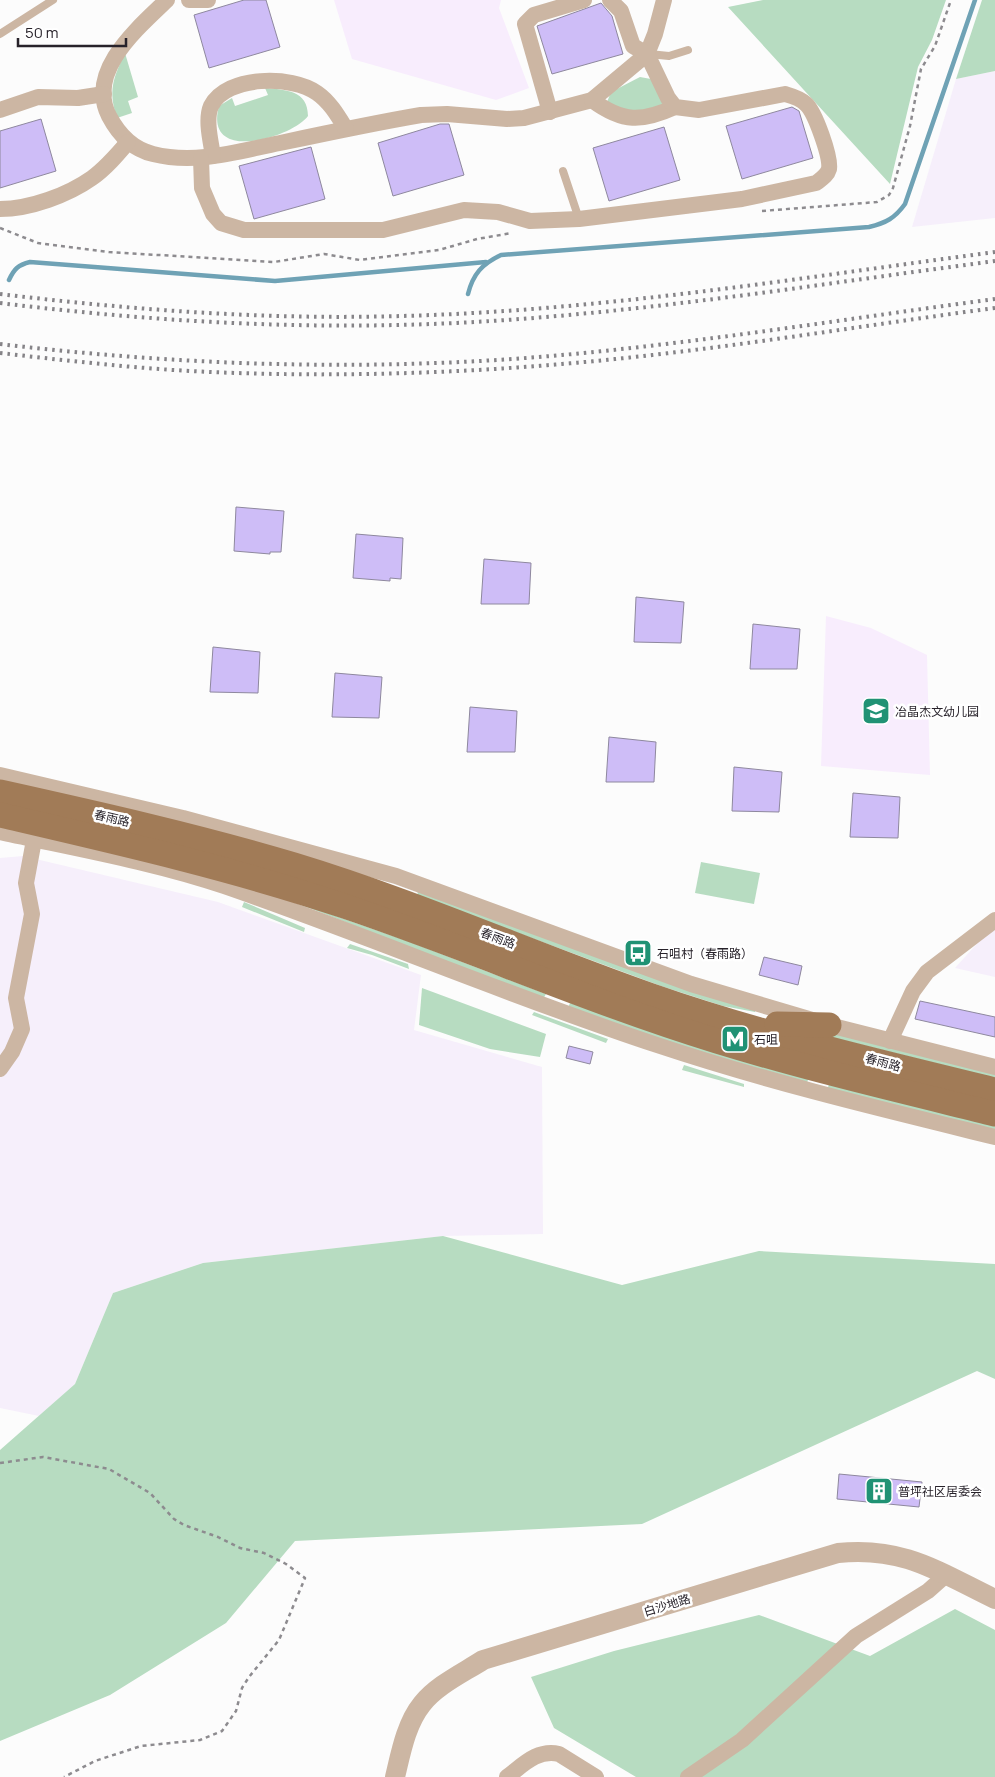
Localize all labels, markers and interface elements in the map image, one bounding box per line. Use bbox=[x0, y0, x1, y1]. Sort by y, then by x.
scale bar bbox=[18, 15, 125, 47]
text: 50 m bbox=[25, 22, 59, 43]
school or university icon: 冶晶杰文幼儿园 bbox=[861, 696, 891, 726]
place label: 冶晶杰文幼儿园 bbox=[895, 703, 979, 720]
street label: 春雨路 bbox=[93, 806, 131, 830]
street label: 春雨路 bbox=[478, 924, 518, 952]
bus stop icon: 石咀村（春雨路） bbox=[623, 938, 653, 968]
place label: 石咀村（春雨路） bbox=[657, 945, 753, 962]
metro station icon: 石咀 bbox=[720, 1024, 750, 1054]
place label: 石咀 bbox=[754, 1031, 778, 1048]
street label: 春雨路 bbox=[863, 1049, 903, 1075]
building icon: 普坪社区居委会 bbox=[864, 1476, 894, 1506]
place label: 普坪社区居委会 bbox=[898, 1483, 982, 1500]
street label: 白沙地路 bbox=[642, 1590, 692, 1620]

